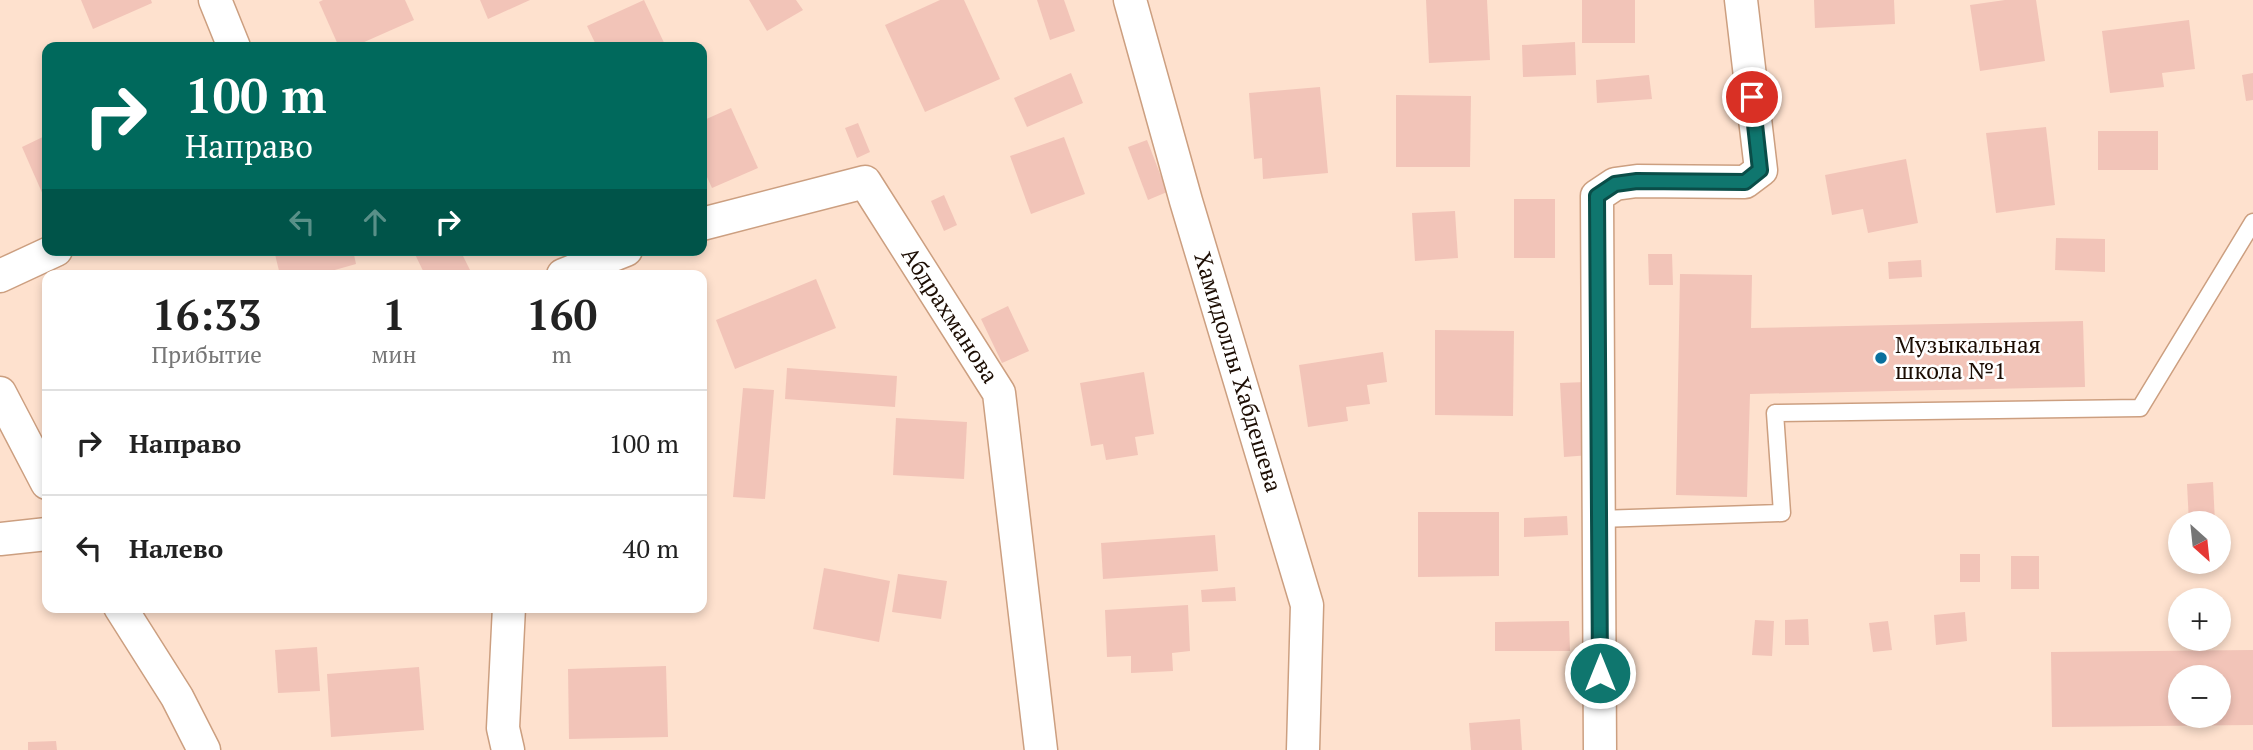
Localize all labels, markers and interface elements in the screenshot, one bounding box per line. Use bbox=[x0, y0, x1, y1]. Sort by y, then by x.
text: 100 m bbox=[185, 62, 327, 127]
pin bbox=[1722, 67, 1782, 127]
icon: right bbox=[70, 70, 161, 161]
icon: arrive bbox=[1733, 78, 1771, 116]
text: Направо bbox=[185, 125, 313, 167]
icon: left bbox=[283, 203, 321, 241]
icon: ahead bbox=[356, 203, 394, 241]
icon: right bbox=[429, 203, 467, 241]
street label: Абдрахманова bbox=[895, 241, 1006, 389]
street label: Хамидоллы Хабдешева bbox=[1187, 248, 1290, 496]
text: 16:33 bbox=[152, 286, 261, 342]
text: 1 bbox=[382, 286, 406, 342]
text: 160 bbox=[526, 286, 597, 342]
place label: Музыкальная школа №1 bbox=[1895, 329, 2041, 386]
text: Прибытие bbox=[152, 339, 262, 370]
text: мин bbox=[371, 339, 417, 370]
text: m bbox=[552, 339, 572, 370]
marker: Музыкальная школа №1 bbox=[1873, 350, 1889, 366]
icon: right bbox=[70, 424, 108, 462]
text: Направо bbox=[129, 426, 241, 460]
text: 100 m bbox=[609, 426, 679, 460]
north arrow bbox=[2168, 511, 2231, 574]
map controls bbox=[2168, 511, 2231, 728]
icon: left bbox=[70, 529, 108, 567]
text: Налево bbox=[129, 531, 223, 565]
text: 40 m bbox=[623, 531, 679, 565]
button: + bbox=[2168, 588, 2231, 651]
position arrow bbox=[1563, 636, 1637, 710]
button: − bbox=[2168, 665, 2231, 728]

